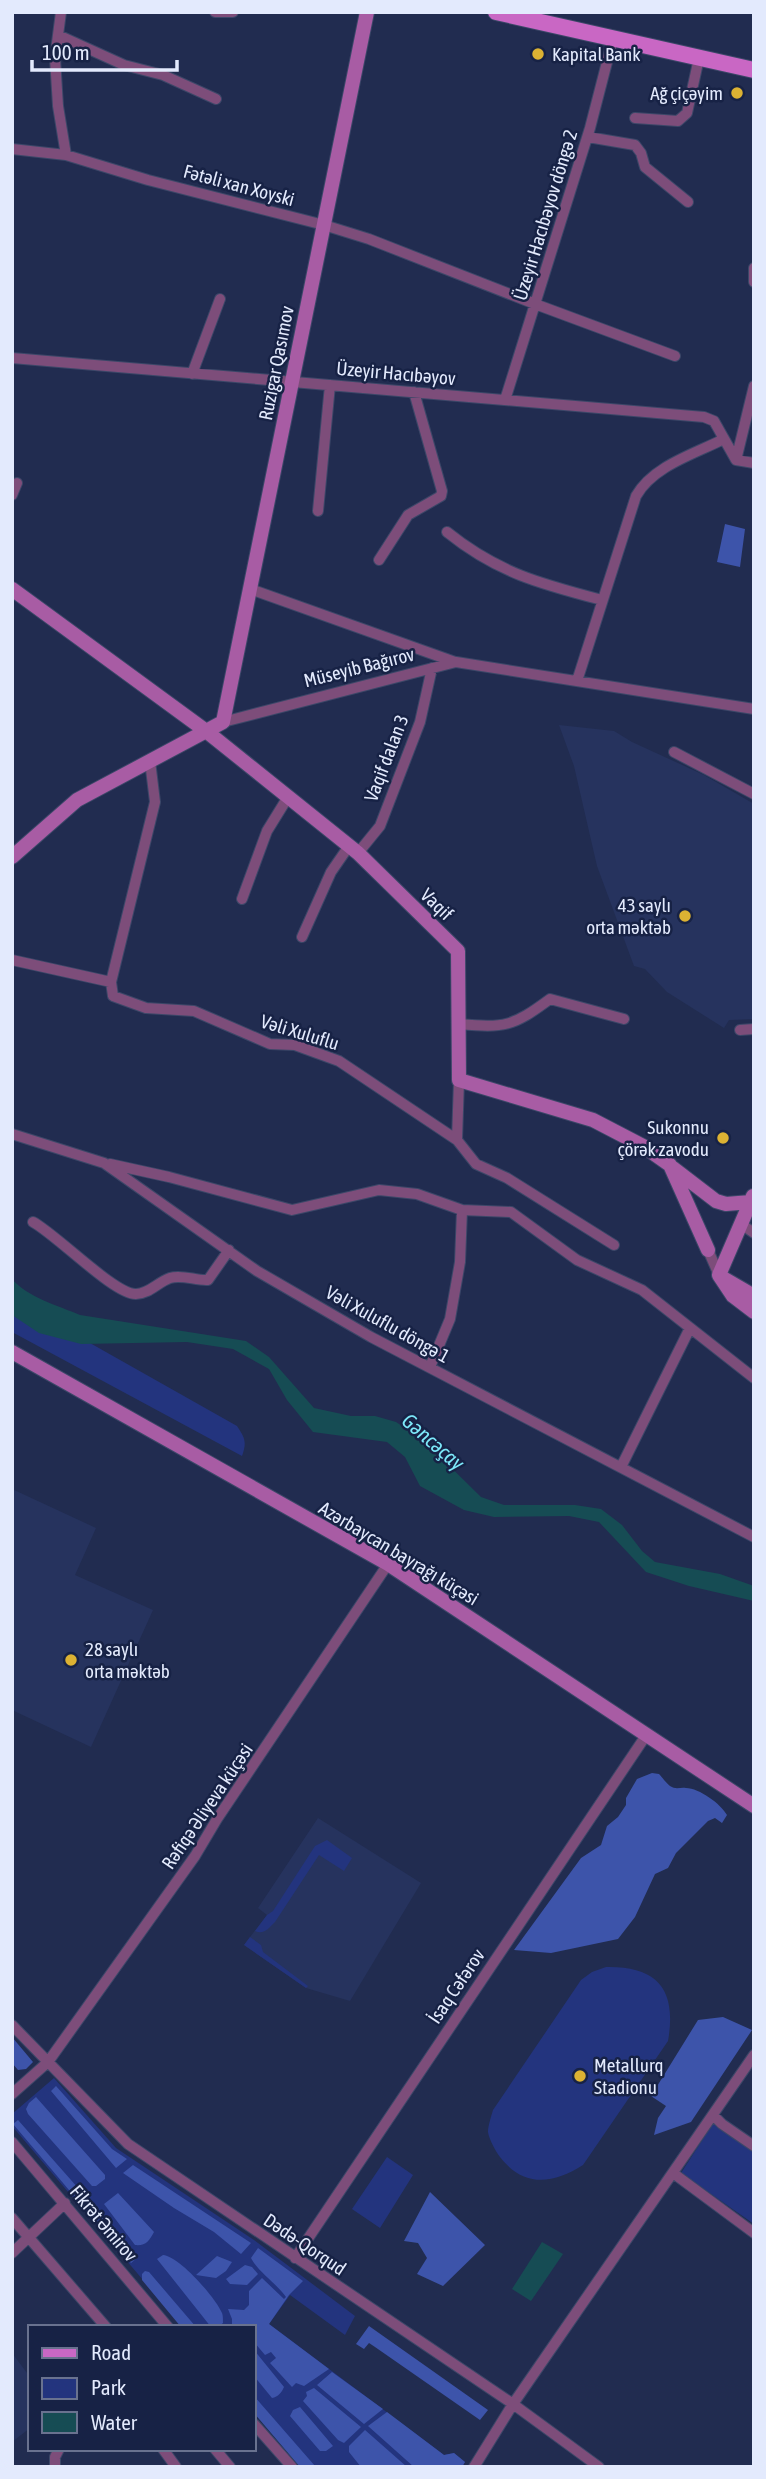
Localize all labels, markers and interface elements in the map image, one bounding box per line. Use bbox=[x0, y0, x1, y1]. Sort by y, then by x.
scale bar bbox=[32, 28, 177, 72]
text: 100 m bbox=[42, 40, 90, 64]
place label: Kapital Bank bbox=[552, 43, 641, 65]
marker: Kapital Bank bbox=[530, 46, 546, 62]
place label: Ağ çiçəyim bbox=[650, 82, 723, 104]
marker: Ağ çiçəyim bbox=[729, 85, 745, 101]
street label: Üzeyir Hacıbəyov döngə 2 bbox=[509, 127, 581, 303]
street label: Fətəli xan Xoyski bbox=[181, 160, 297, 210]
street label: Ruzigar Qasımov bbox=[254, 304, 298, 422]
street label: Üzeyir Hacıbəyov bbox=[335, 357, 457, 389]
street label: Müseyib Bağırov bbox=[301, 643, 417, 691]
street label: Vaqif dalan 3 bbox=[359, 711, 413, 805]
street label: Vaqif bbox=[416, 884, 458, 924]
place label: 43 saylı orta məktəb bbox=[586, 894, 671, 938]
marker: 43 saylı orta məktəb bbox=[677, 908, 693, 924]
street label: Vəli Xuluflu bbox=[258, 1010, 342, 1054]
place label: Sukonnu çörək zavodu bbox=[617, 1116, 709, 1160]
marker: Sukonnu çörək zavodu bbox=[715, 1130, 731, 1146]
street label: Vəli Xuluflu döngə 1 bbox=[322, 1281, 454, 1367]
water label: Gəncəçay bbox=[398, 1408, 470, 1475]
street label: Azərbaycan bayrağı küçəsi bbox=[315, 1497, 483, 1609]
place label: 28 saylı orta məktəb bbox=[85, 1638, 170, 1682]
marker: 28 saylı orta məktəb bbox=[63, 1652, 79, 1668]
street label: Rəfiqə Əliyeva küçəsi bbox=[157, 1739, 257, 1873]
street label: İsaq Cəfərov bbox=[423, 1944, 489, 2027]
place label: Metallurq Stadionu bbox=[594, 2054, 664, 2098]
marker: Metallurq Stadionu bbox=[572, 2068, 588, 2084]
street label: Fikrət Əmirov bbox=[66, 2180, 142, 2266]
street label: Dədə-Qorqud bbox=[260, 2208, 350, 2280]
legend bbox=[28, 2325, 256, 2451]
text: Road bbox=[91, 2340, 131, 2364]
text: Park bbox=[91, 2375, 126, 2399]
text: Water bbox=[91, 2410, 138, 2434]

